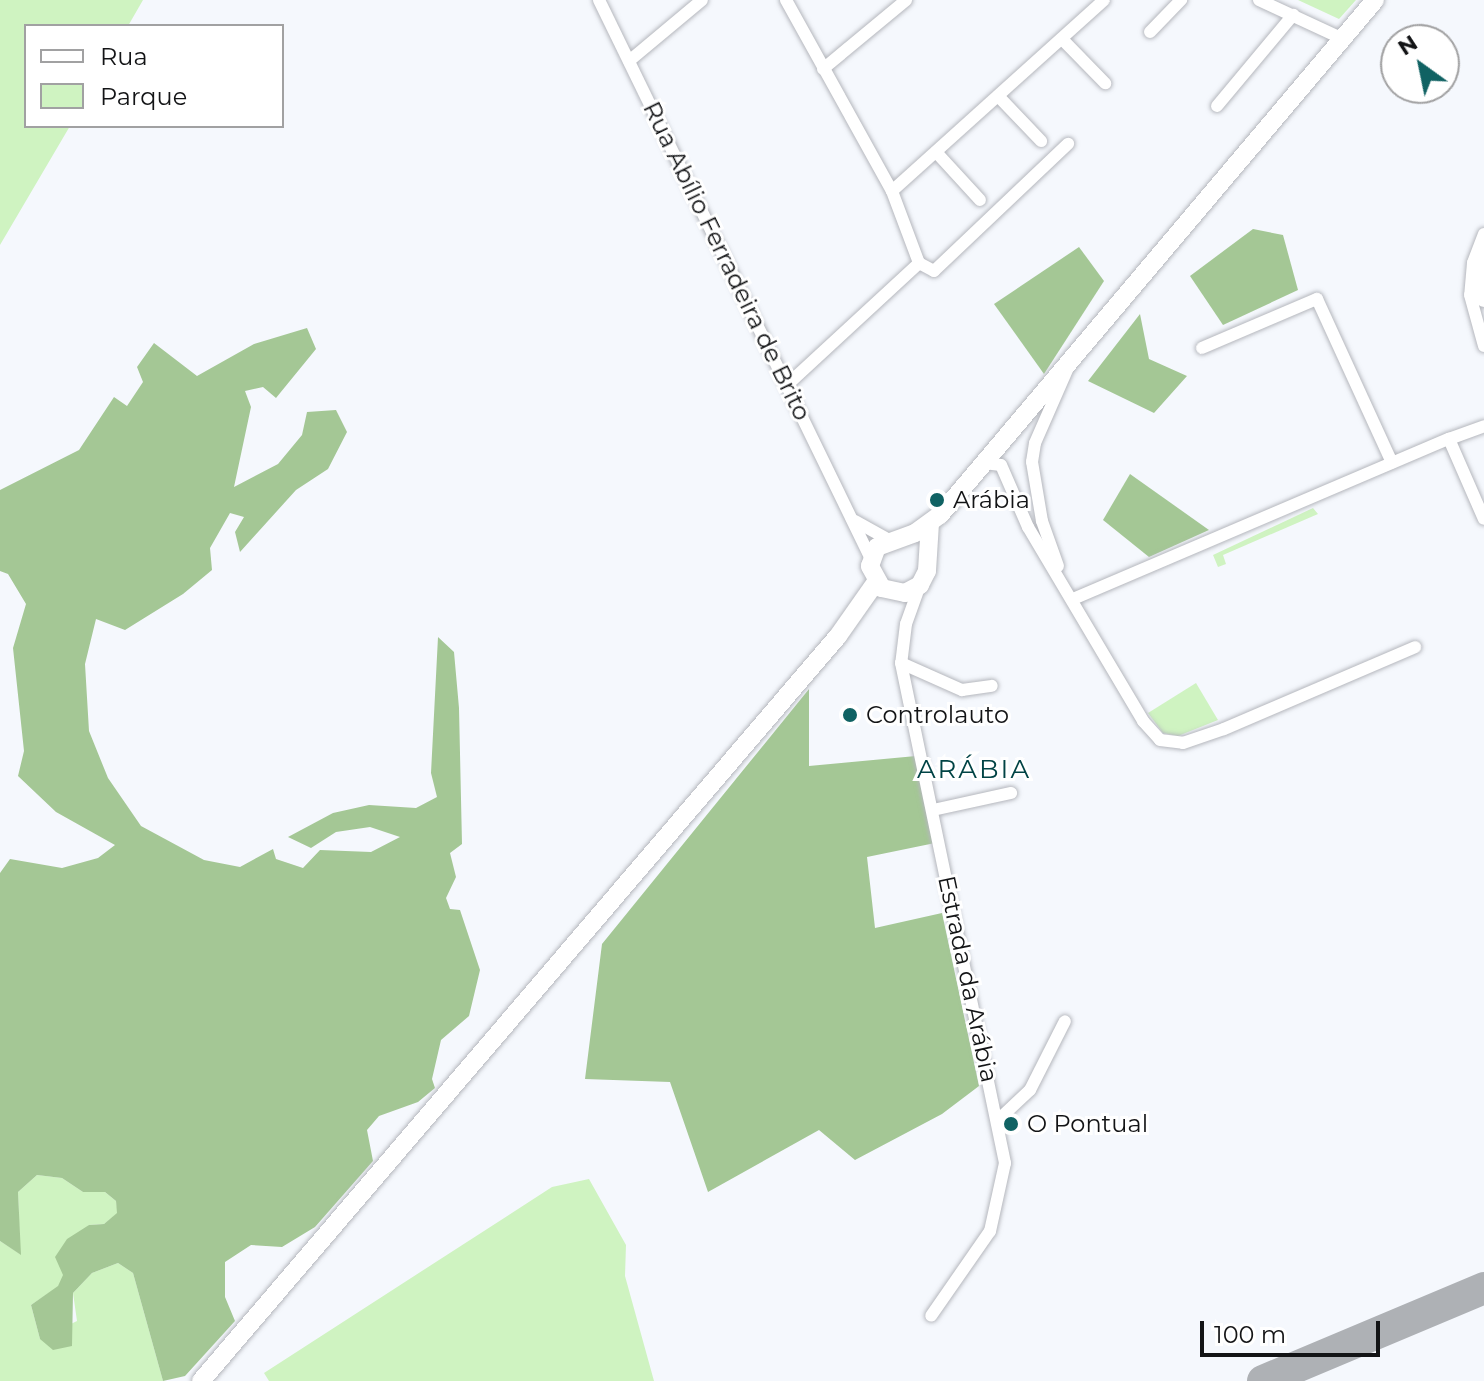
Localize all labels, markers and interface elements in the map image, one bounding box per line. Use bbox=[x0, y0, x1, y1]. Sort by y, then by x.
legend bbox=[24, 24, 284, 128]
north arrow bbox=[1380, 24, 1460, 104]
text: N bbox=[1393, 29, 1423, 61]
text: Rua bbox=[100, 42, 148, 71]
text: Parque bbox=[100, 82, 187, 111]
street label: Rua Abílio Ferradeira de Brito bbox=[637, 97, 817, 425]
place label: Arábia bbox=[953, 486, 1030, 514]
marker: Arábia bbox=[928, 491, 946, 509]
place label: Controlauto bbox=[866, 701, 1009, 729]
marker: Controlauto bbox=[841, 706, 859, 724]
district label: ARÁBIA bbox=[917, 754, 1031, 786]
street label: Estrada da Arábia bbox=[932, 873, 1004, 1085]
place label: O Pontual bbox=[1027, 1110, 1148, 1138]
marker: O Pontual bbox=[1002, 1115, 1020, 1133]
scale bar bbox=[1204, 1305, 1384, 1355]
text: 100 m bbox=[1214, 1320, 1286, 1349]

